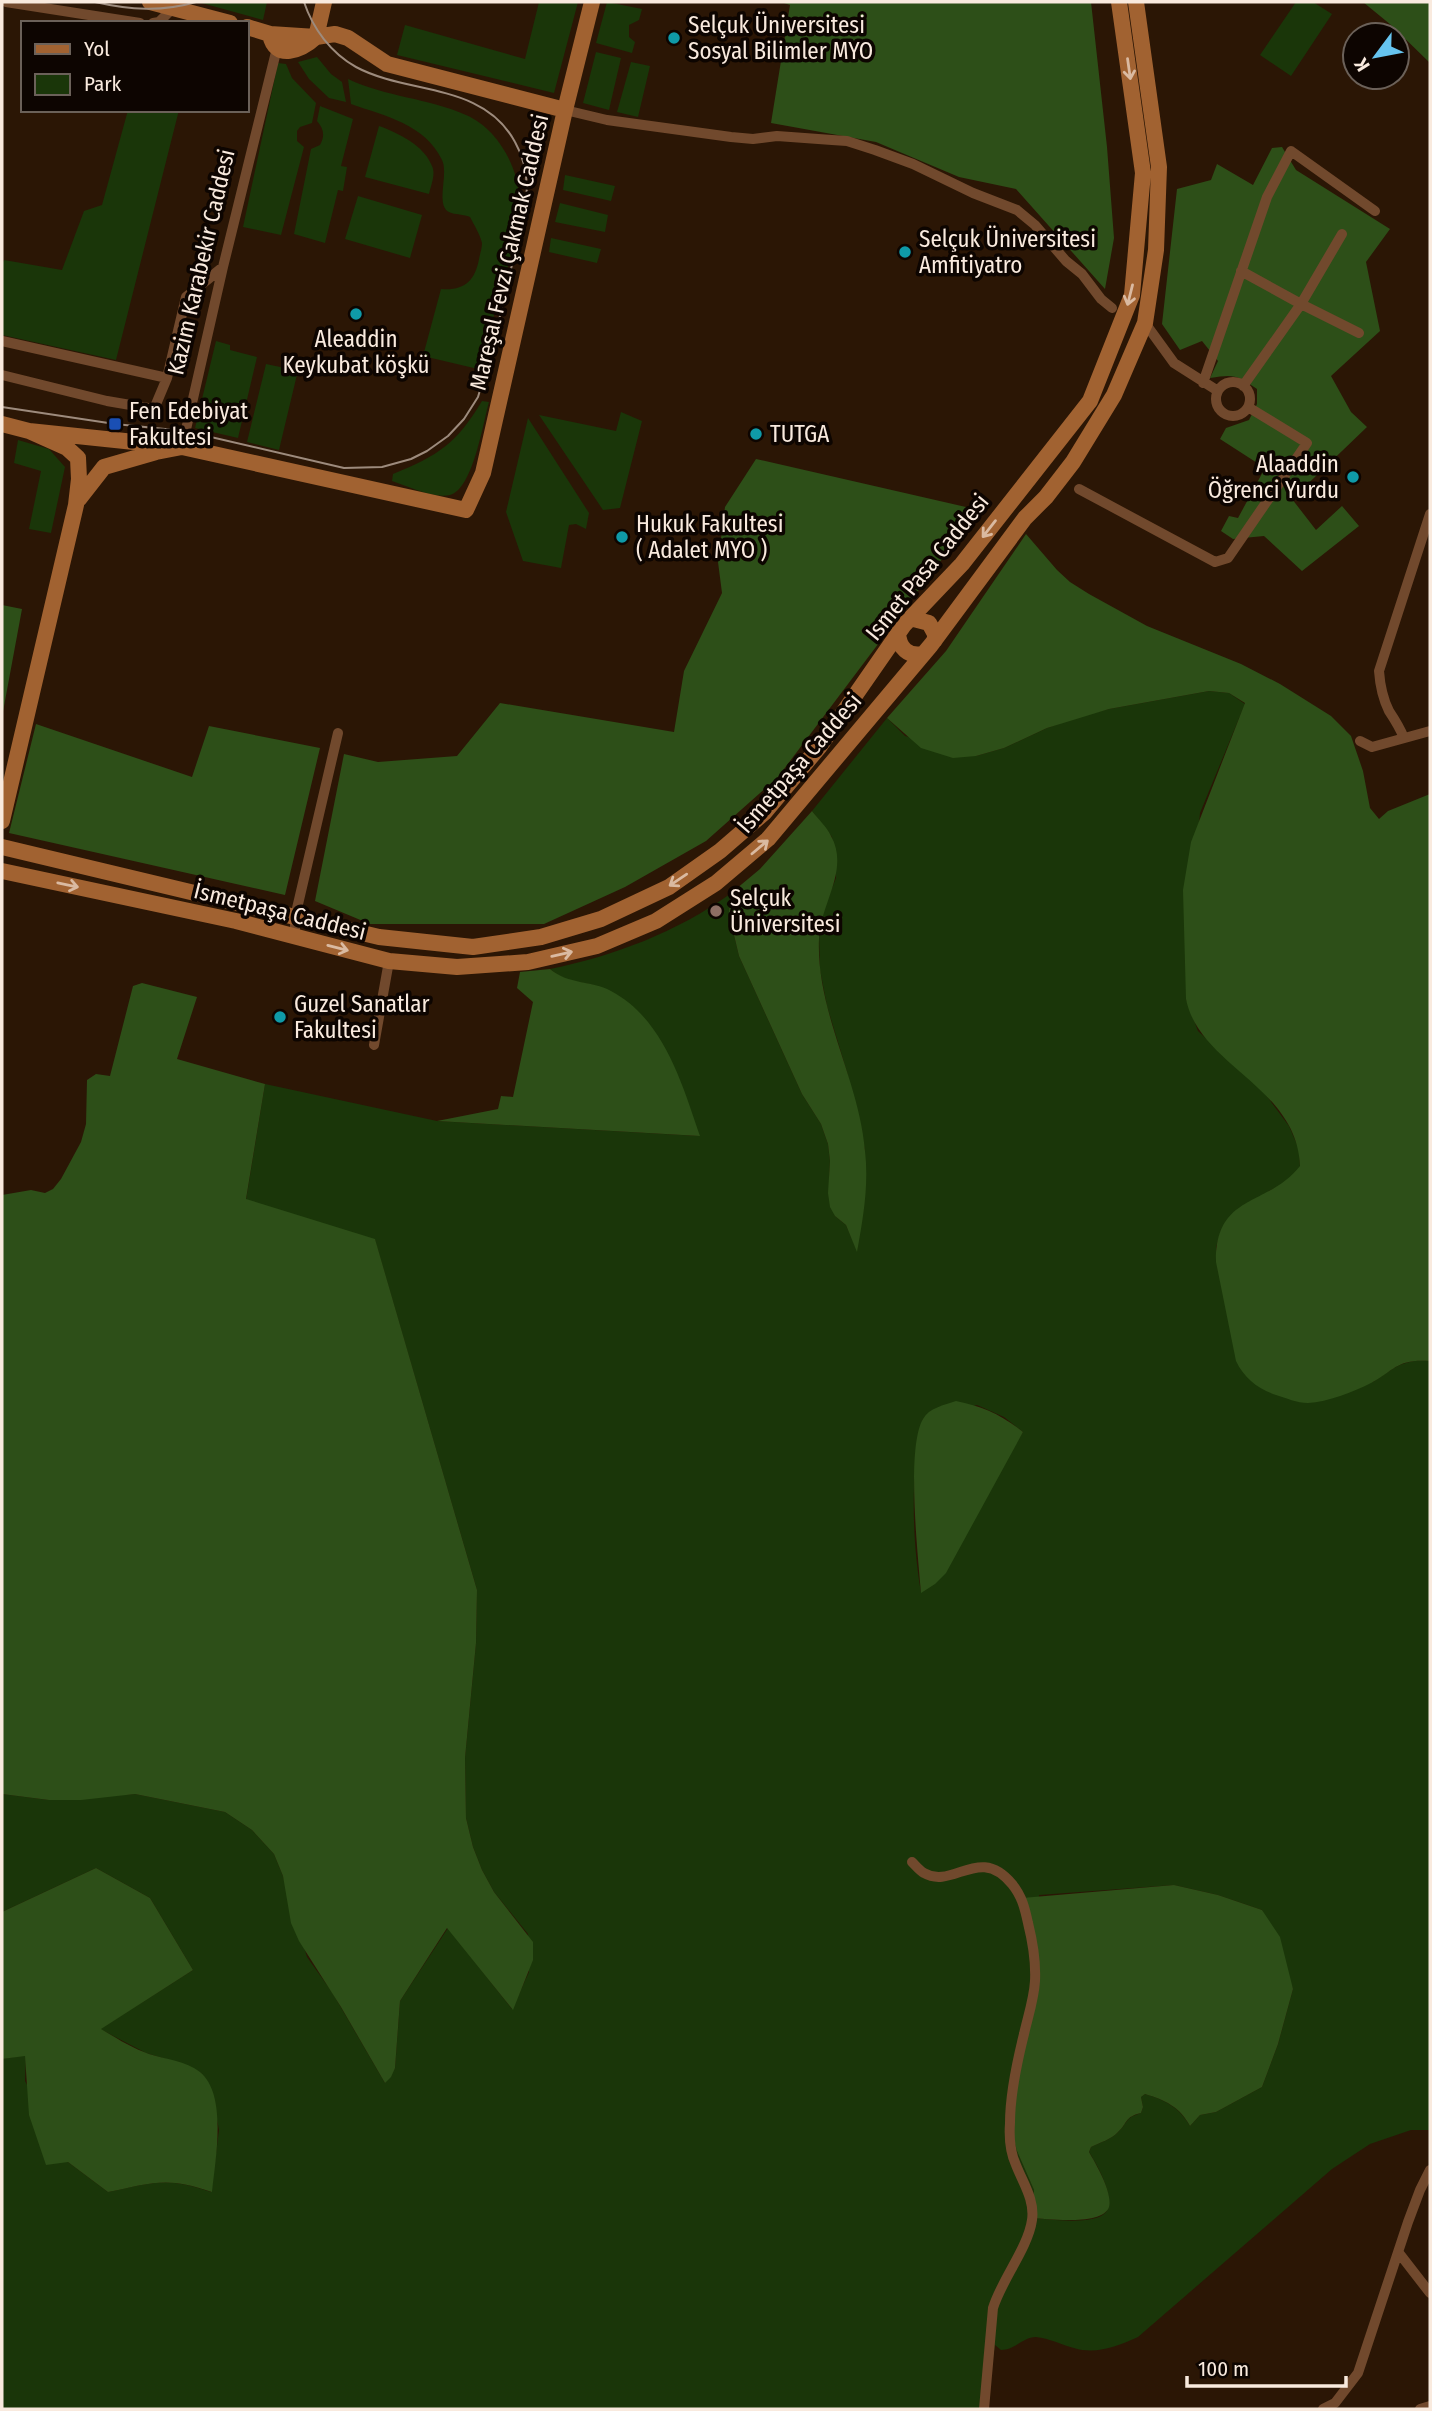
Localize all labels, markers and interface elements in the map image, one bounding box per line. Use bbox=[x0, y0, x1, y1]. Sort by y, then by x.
place label: Selçuk Üniversitesi Sosyal Bilimler MYO bbox=[688, 11, 873, 65]
legend bbox=[21, 21, 248, 112]
north arrow bbox=[1341, 21, 1411, 91]
marker: Selçuk Üniversitesi Sosyal Bilimler MYO bbox=[666, 30, 682, 46]
text: Yol bbox=[84, 36, 110, 62]
text: K bbox=[1349, 53, 1375, 76]
one-way arrow bbox=[1122, 58, 1135, 80]
text: Park bbox=[84, 71, 122, 97]
street label: Mareşal Fevzi Çakmak Caddesi bbox=[464, 111, 554, 393]
street label: Kazim Karabekir Caddesi bbox=[161, 146, 241, 378]
place label: Selçuk Üniversitesi Amfitiyatro bbox=[919, 225, 1096, 279]
marker: Selçuk Üniversitesi Amfitiyatro bbox=[897, 244, 913, 260]
one-way arrow bbox=[1123, 283, 1136, 306]
marker: Aleaddin Keykubat köşkü bbox=[348, 306, 364, 322]
place label: Aleaddin Keykubat köşkü bbox=[282, 325, 430, 379]
place label: Fen Edebiyat Fakultesi bbox=[129, 397, 248, 451]
marker: Fen Edebiyat Fakultesi bbox=[107, 416, 123, 432]
place label: TUTGA bbox=[770, 420, 829, 448]
marker: TUTGA bbox=[748, 426, 764, 442]
place label: Alaaddin Öğrenci Yurdu bbox=[1208, 450, 1339, 504]
marker: Alaaddin Öğrenci Yurdu bbox=[1345, 469, 1361, 485]
street label: Ismet Pasa Caddesi bbox=[859, 488, 995, 646]
place label: Hukuk Fakultesi ( Adalet MYO ) bbox=[636, 510, 783, 564]
one-way arrow bbox=[981, 519, 996, 538]
marker: Hukuk Fakultesi ( Adalet MYO ) bbox=[614, 529, 630, 545]
street label: İsmetpaşa Caddesi bbox=[731, 687, 867, 839]
one-way arrow bbox=[750, 839, 768, 854]
one-way arrow bbox=[669, 873, 688, 887]
street label: İsmetpaşa Caddesi bbox=[191, 876, 369, 946]
one-way arrow bbox=[56, 879, 79, 893]
place label: Selçuk Üniversitesi bbox=[730, 884, 840, 938]
marker: Selçuk Üniversitesi bbox=[708, 903, 724, 919]
one-way arrow bbox=[326, 942, 348, 955]
one-way arrow bbox=[550, 947, 573, 960]
place label: Guzel Sanatlar Fakultesi bbox=[294, 990, 430, 1044]
marker: Guzel Sanatlar Fakultesi bbox=[272, 1009, 288, 1025]
scale bar bbox=[1187, 2344, 1346, 2388]
text: 100 m bbox=[1198, 2356, 1249, 2382]

